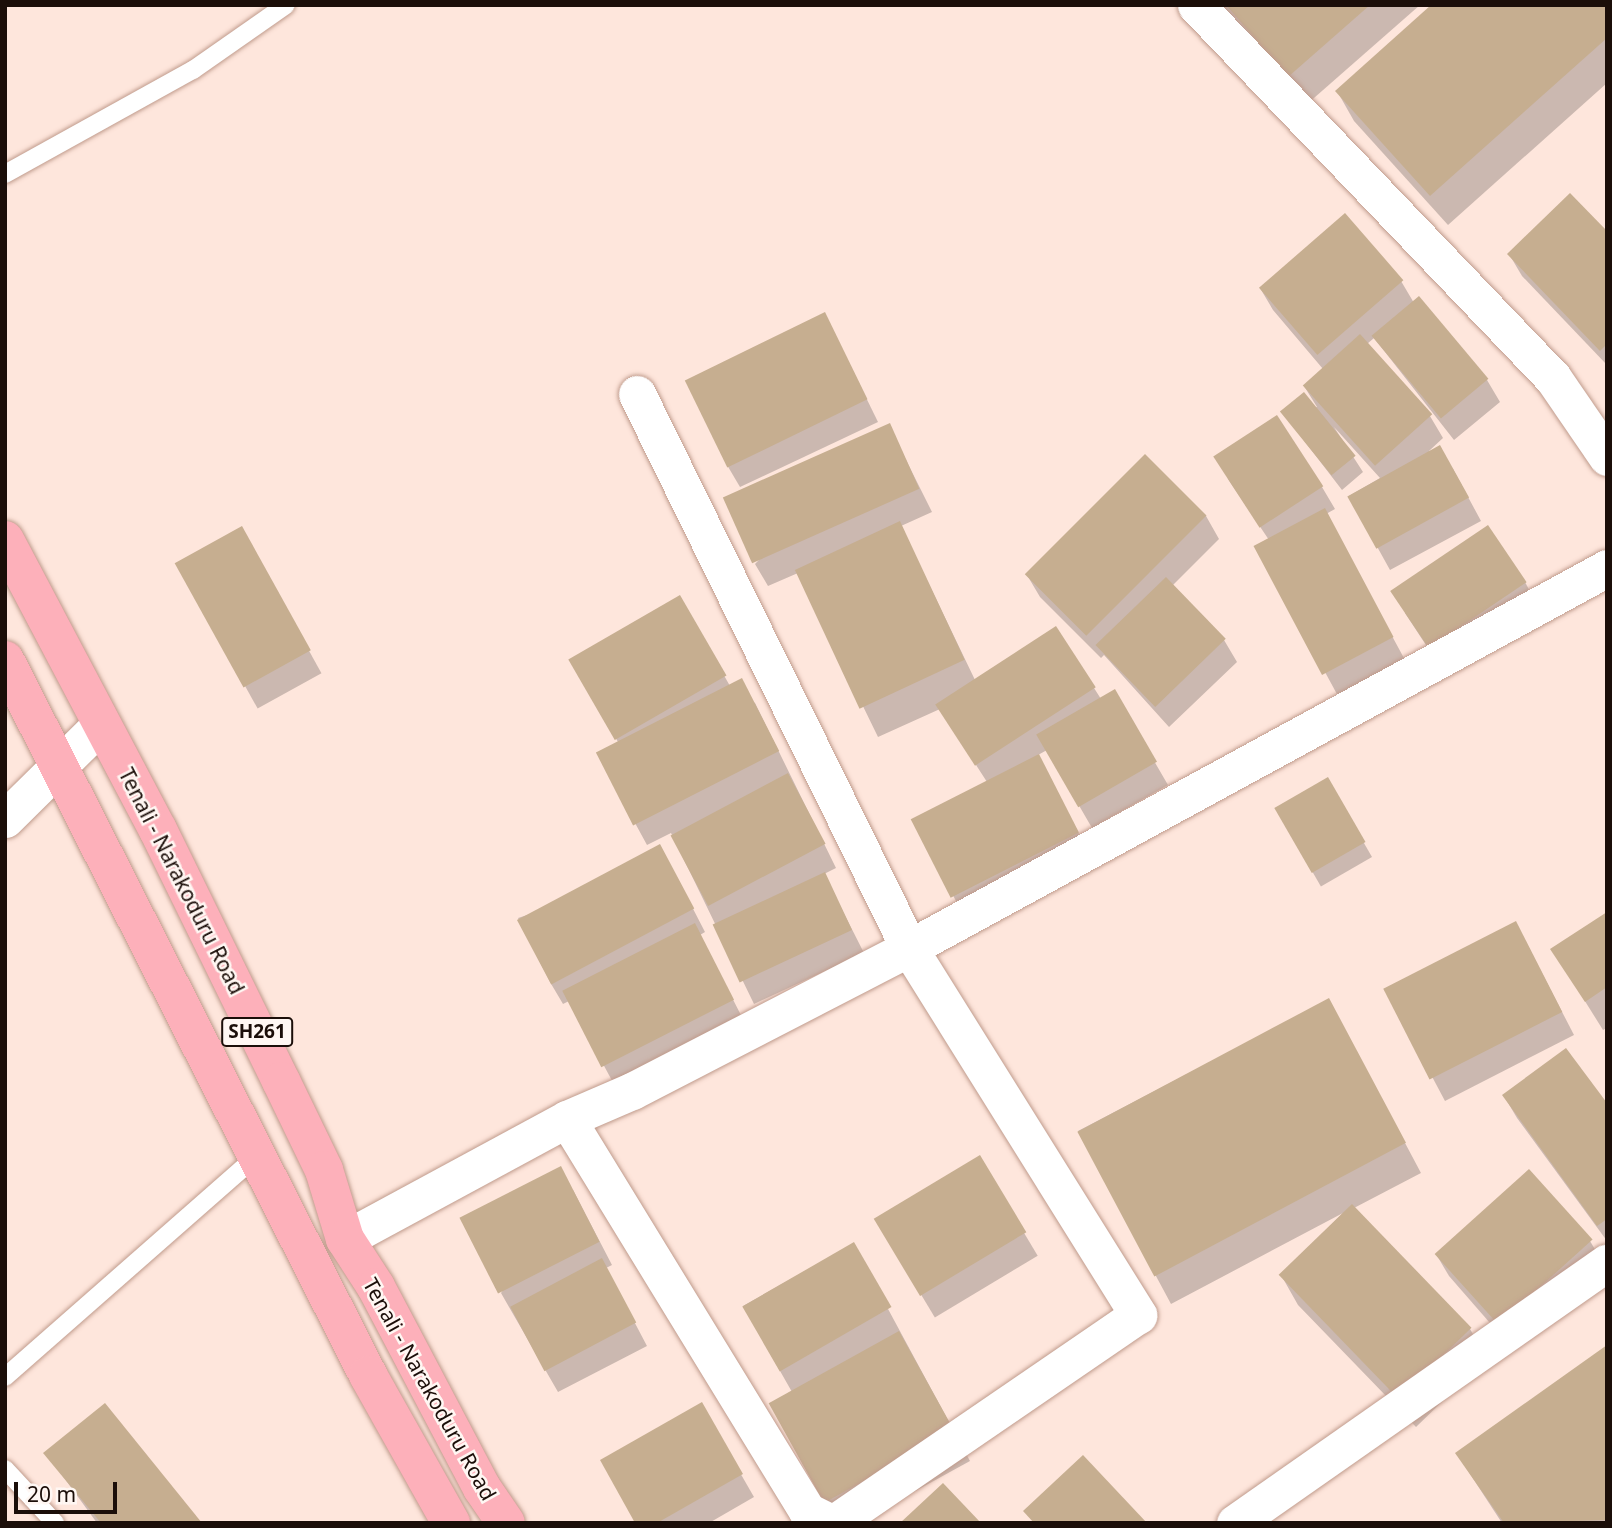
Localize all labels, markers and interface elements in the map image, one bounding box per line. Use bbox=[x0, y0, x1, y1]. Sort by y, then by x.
street label: Tenali - Narakoduru Road bbox=[114, 764, 250, 998]
road number: SH261 bbox=[220, 1016, 294, 1048]
street label: Tenali - Narakoduru Road bbox=[358, 1273, 502, 1505]
scale bar bbox=[18, 1468, 121, 1512]
text: 20 m bbox=[27, 1480, 76, 1508]

